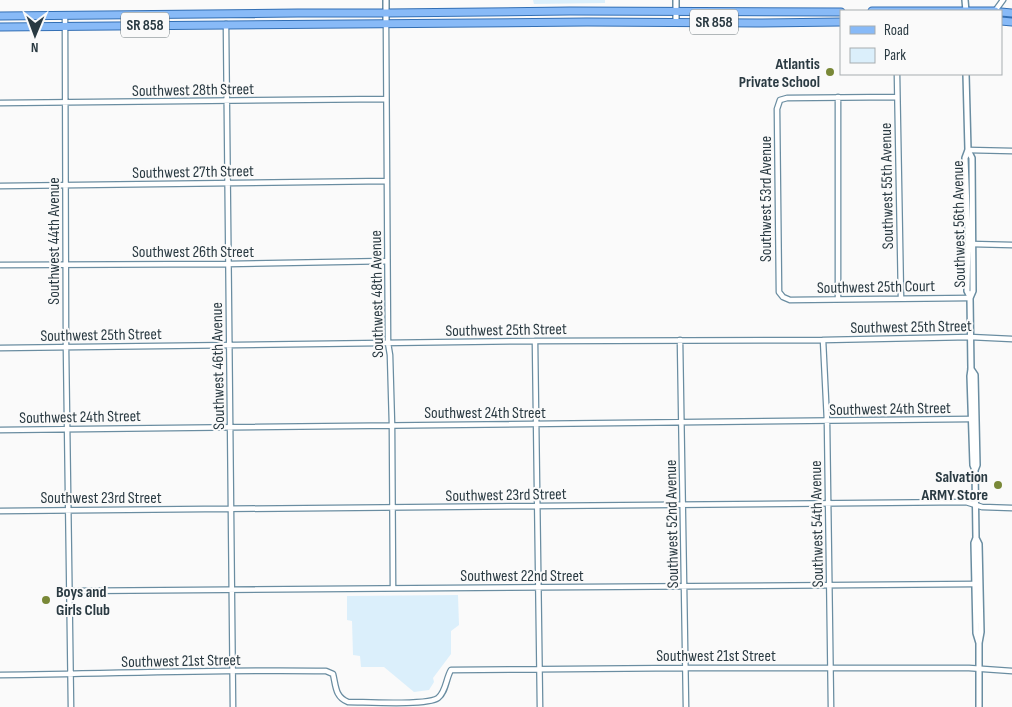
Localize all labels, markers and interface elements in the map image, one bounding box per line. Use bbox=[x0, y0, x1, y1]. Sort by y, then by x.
north arrow bbox=[10, 10, 60, 60]
road number: SR 858 bbox=[690, 10, 738, 34]
legend bbox=[840, 10, 1002, 75]
road number: SR 858 bbox=[121, 12, 169, 38]
text: Road bbox=[884, 21, 909, 40]
text: N bbox=[31, 39, 39, 56]
text: Park bbox=[884, 46, 906, 65]
place label: Atlantis Private School bbox=[739, 55, 820, 92]
marker: Atlantis Private School bbox=[824, 66, 836, 78]
street label: Southwest 28th Street bbox=[132, 80, 254, 101]
street label: Southwest 55th Avenue bbox=[877, 122, 898, 249]
street label: Southwest 53rd Avenue bbox=[757, 136, 776, 262]
street label: Southwest 56th Avenue bbox=[949, 160, 970, 288]
street label: Southwest 27th Street bbox=[132, 162, 254, 183]
street label: Southwest 44th Avenue bbox=[45, 177, 64, 305]
street label: Southwest 48th Avenue bbox=[367, 230, 388, 358]
street label: Southwest 26th Street bbox=[132, 243, 254, 262]
street label: Southwest 25th Court bbox=[817, 277, 935, 298]
street label: Southwest 46th Avenue bbox=[208, 302, 229, 430]
street label: Southwest 25th Street bbox=[850, 317, 972, 338]
street label: Southwest 25th Street bbox=[445, 320, 567, 341]
street label: Southwest 25th Street bbox=[40, 325, 162, 346]
street label: Southwest 24th Street bbox=[829, 399, 951, 420]
street label: Southwest 24th Street bbox=[424, 404, 546, 423]
street label: Southwest 24th Street bbox=[19, 407, 141, 428]
street label: Southwest 52nd Avenue bbox=[662, 460, 683, 588]
street label: Southwest 54th Avenue bbox=[807, 460, 828, 588]
place label: Salvation ARMY Store bbox=[921, 468, 988, 505]
marker: Salvation ARMY Store bbox=[992, 479, 1004, 491]
street label: Southwest 23rd Street bbox=[445, 485, 567, 506]
street label: Southwest 23rd Street bbox=[40, 489, 162, 508]
street label: Southwest 22nd Street bbox=[460, 567, 584, 586]
place label: Boys and Girls Club bbox=[56, 583, 110, 620]
marker: Boys and Girls Club bbox=[40, 594, 52, 606]
street label: Southwest 21st Street bbox=[656, 647, 776, 666]
street label: Southwest 21st Street bbox=[121, 651, 241, 672]

